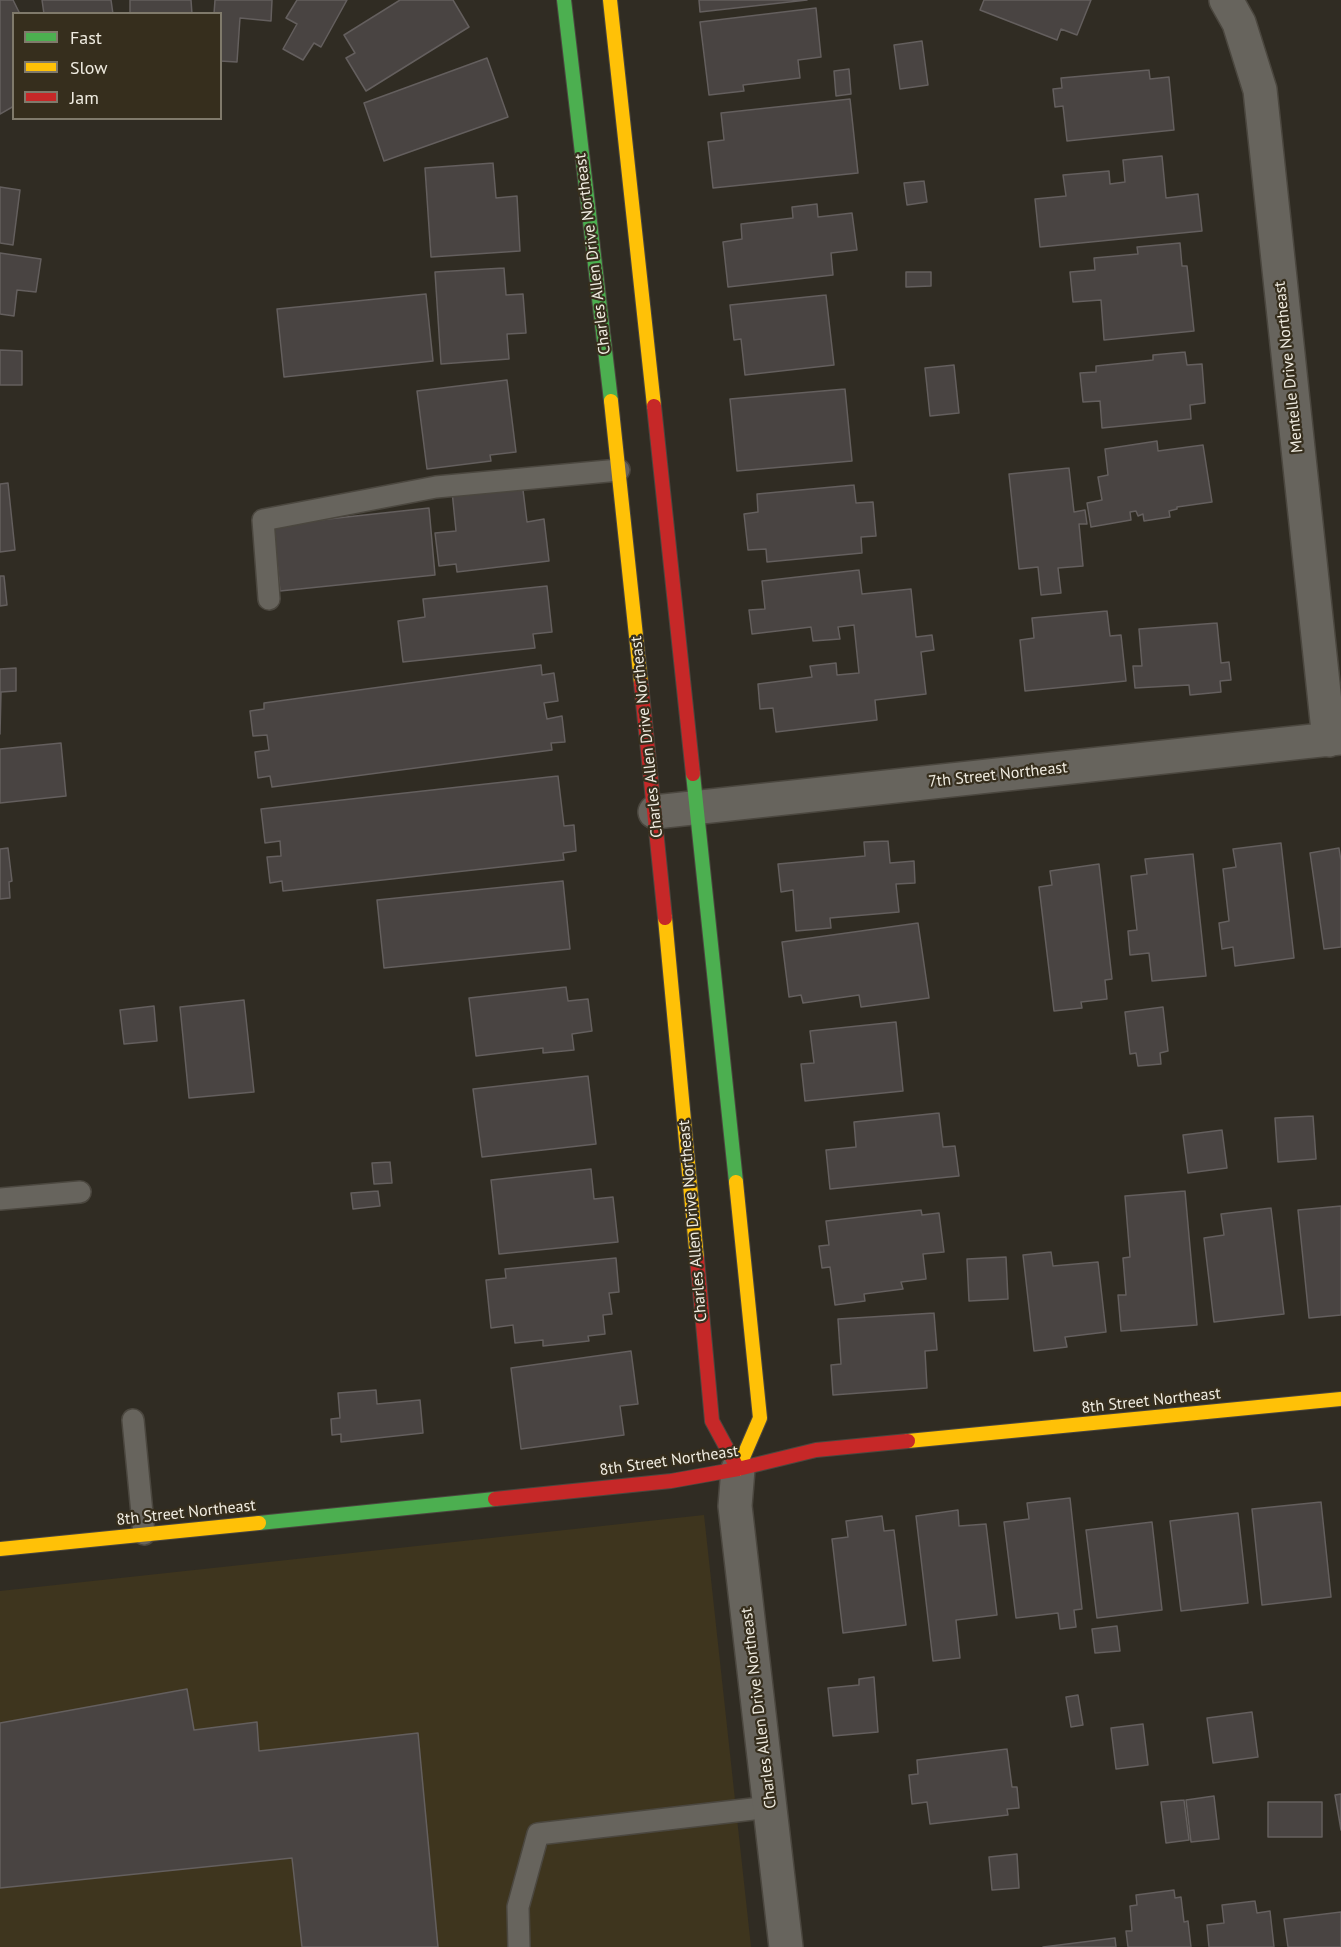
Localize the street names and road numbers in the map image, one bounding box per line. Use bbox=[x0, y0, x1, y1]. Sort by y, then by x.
street label: Charles Allen Drive Northeast bbox=[571, 152, 615, 356]
street label: Mentelle Drive Northeast bbox=[1270, 280, 1308, 454]
street label: Charles Allen Drive Northeast bbox=[627, 635, 667, 839]
street label: 7th Street Northeast bbox=[928, 758, 1068, 792]
street label: Charles Allen Drive Northeast bbox=[675, 1119, 711, 1323]
street label: 8th Street Northeast bbox=[1080, 1384, 1222, 1418]
street label: 8th Street Northeast bbox=[598, 1442, 740, 1480]
street label: 8th Street Northeast bbox=[115, 1496, 257, 1530]
street label: Charles Allen Drive Northeast bbox=[737, 1606, 781, 1810]

